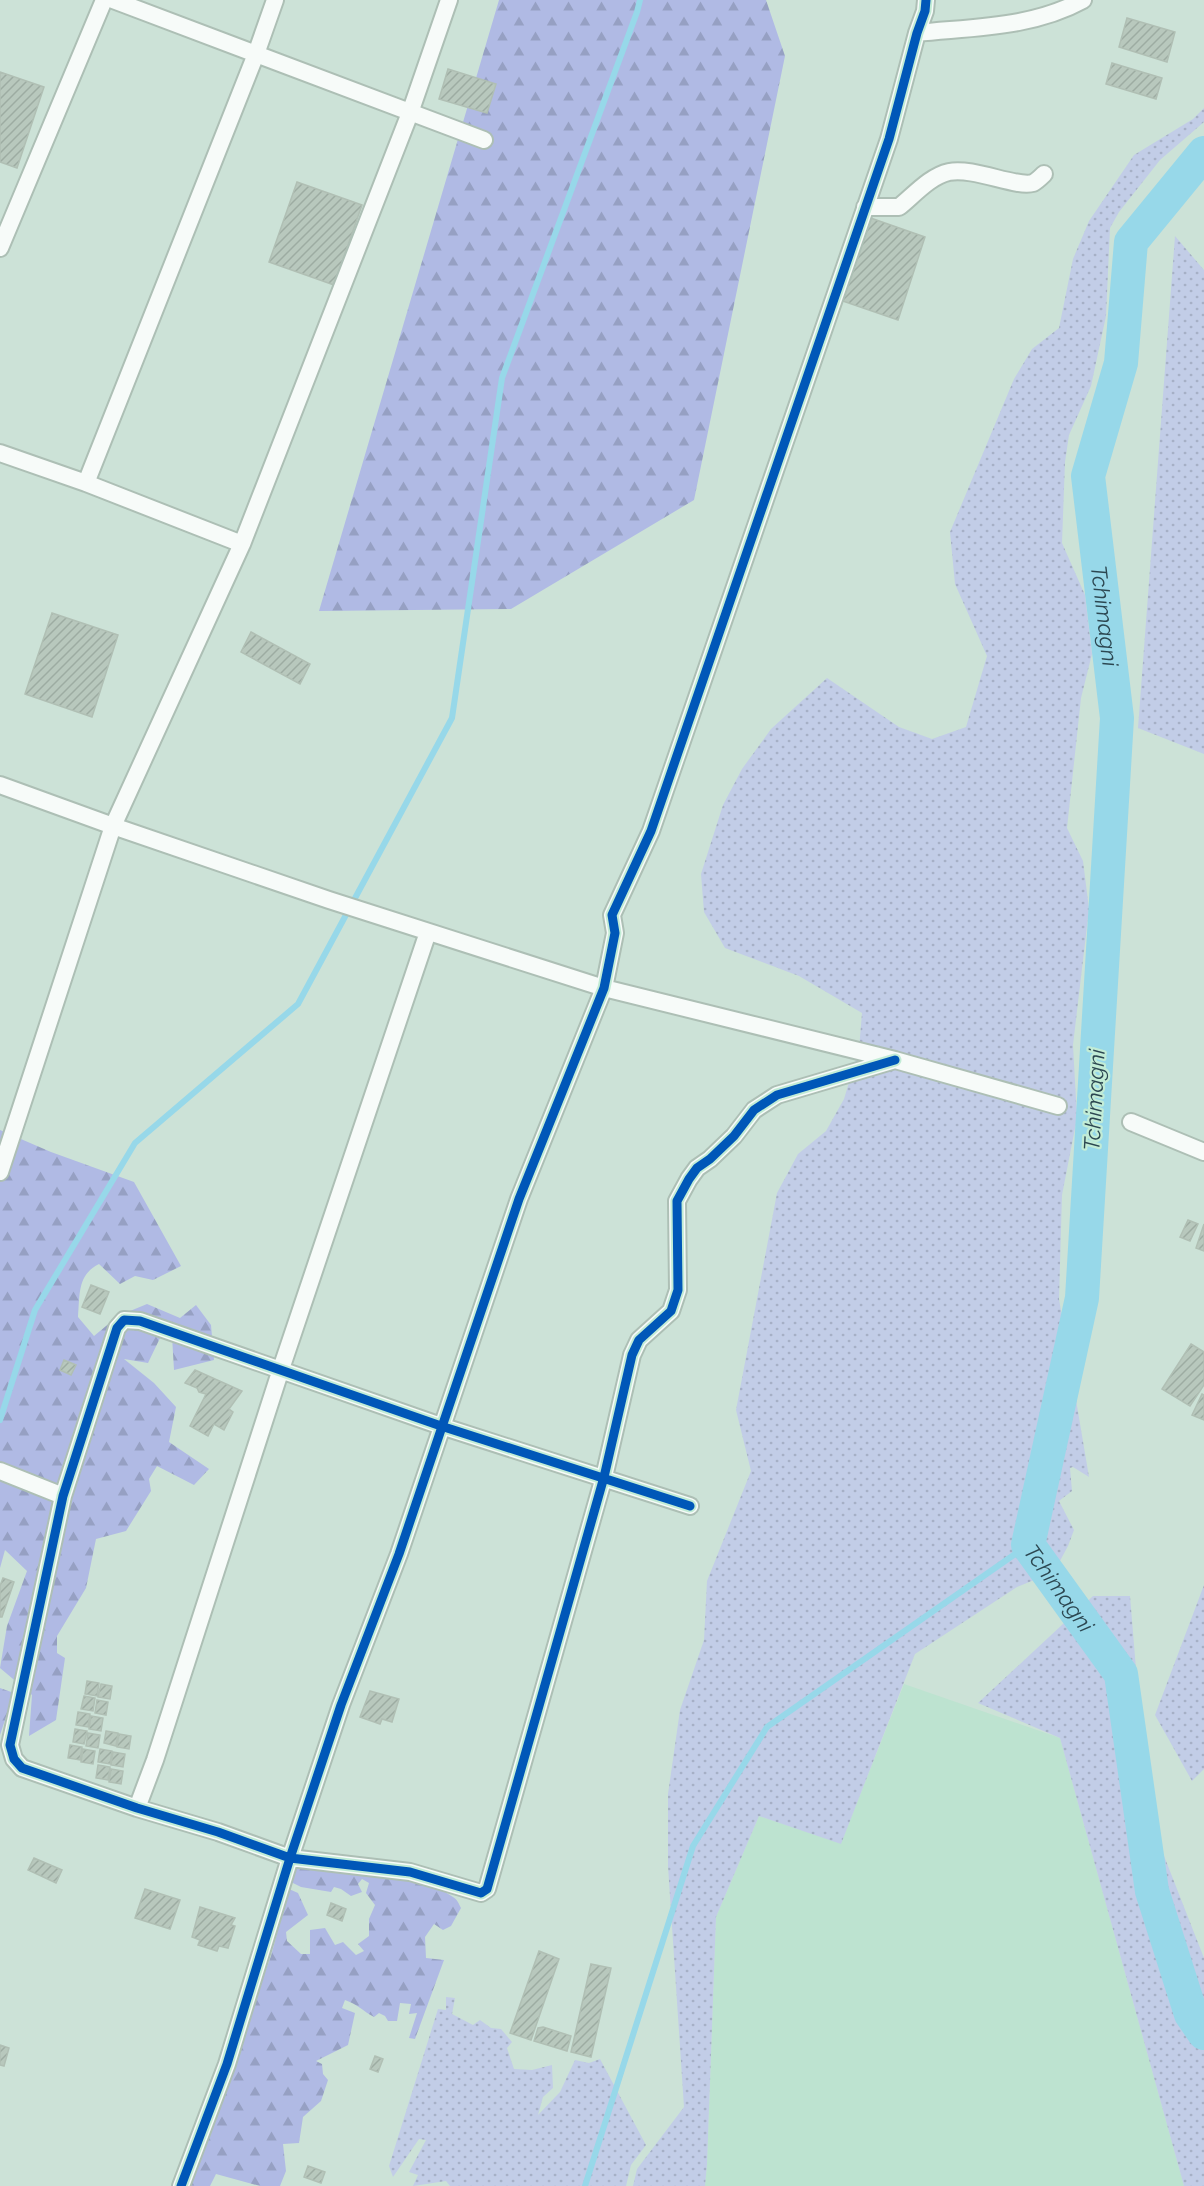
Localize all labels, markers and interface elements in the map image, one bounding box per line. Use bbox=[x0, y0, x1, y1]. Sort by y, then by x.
water label: Tchimagni bbox=[1086, 564, 1124, 669]
water label: Tchimagni bbox=[1078, 1047, 1110, 1151]
water label: Tchimagni bbox=[1019, 1539, 1100, 1638]

